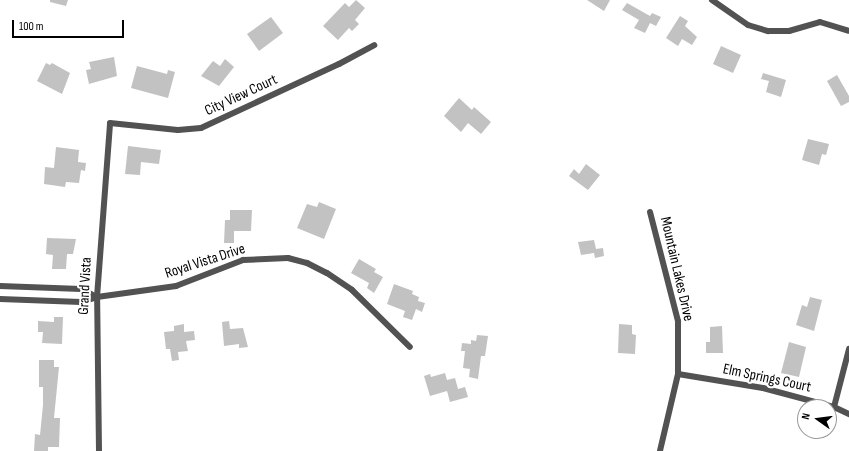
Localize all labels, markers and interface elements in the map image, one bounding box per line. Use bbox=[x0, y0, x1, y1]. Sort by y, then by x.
scale bar bbox=[14, 12, 126, 38]
text: 100 m bbox=[19, 19, 44, 34]
street label: City View Court bbox=[202, 70, 280, 120]
street label: Mountain Lakes Drive bbox=[656, 215, 698, 323]
street label: Royal Vista Drive bbox=[163, 240, 247, 282]
street label: Grand Vista bbox=[75, 257, 95, 315]
street label: Elm Springs Court bbox=[721, 360, 813, 396]
north arrow bbox=[797, 399, 837, 439]
text: N bbox=[799, 412, 813, 421]

